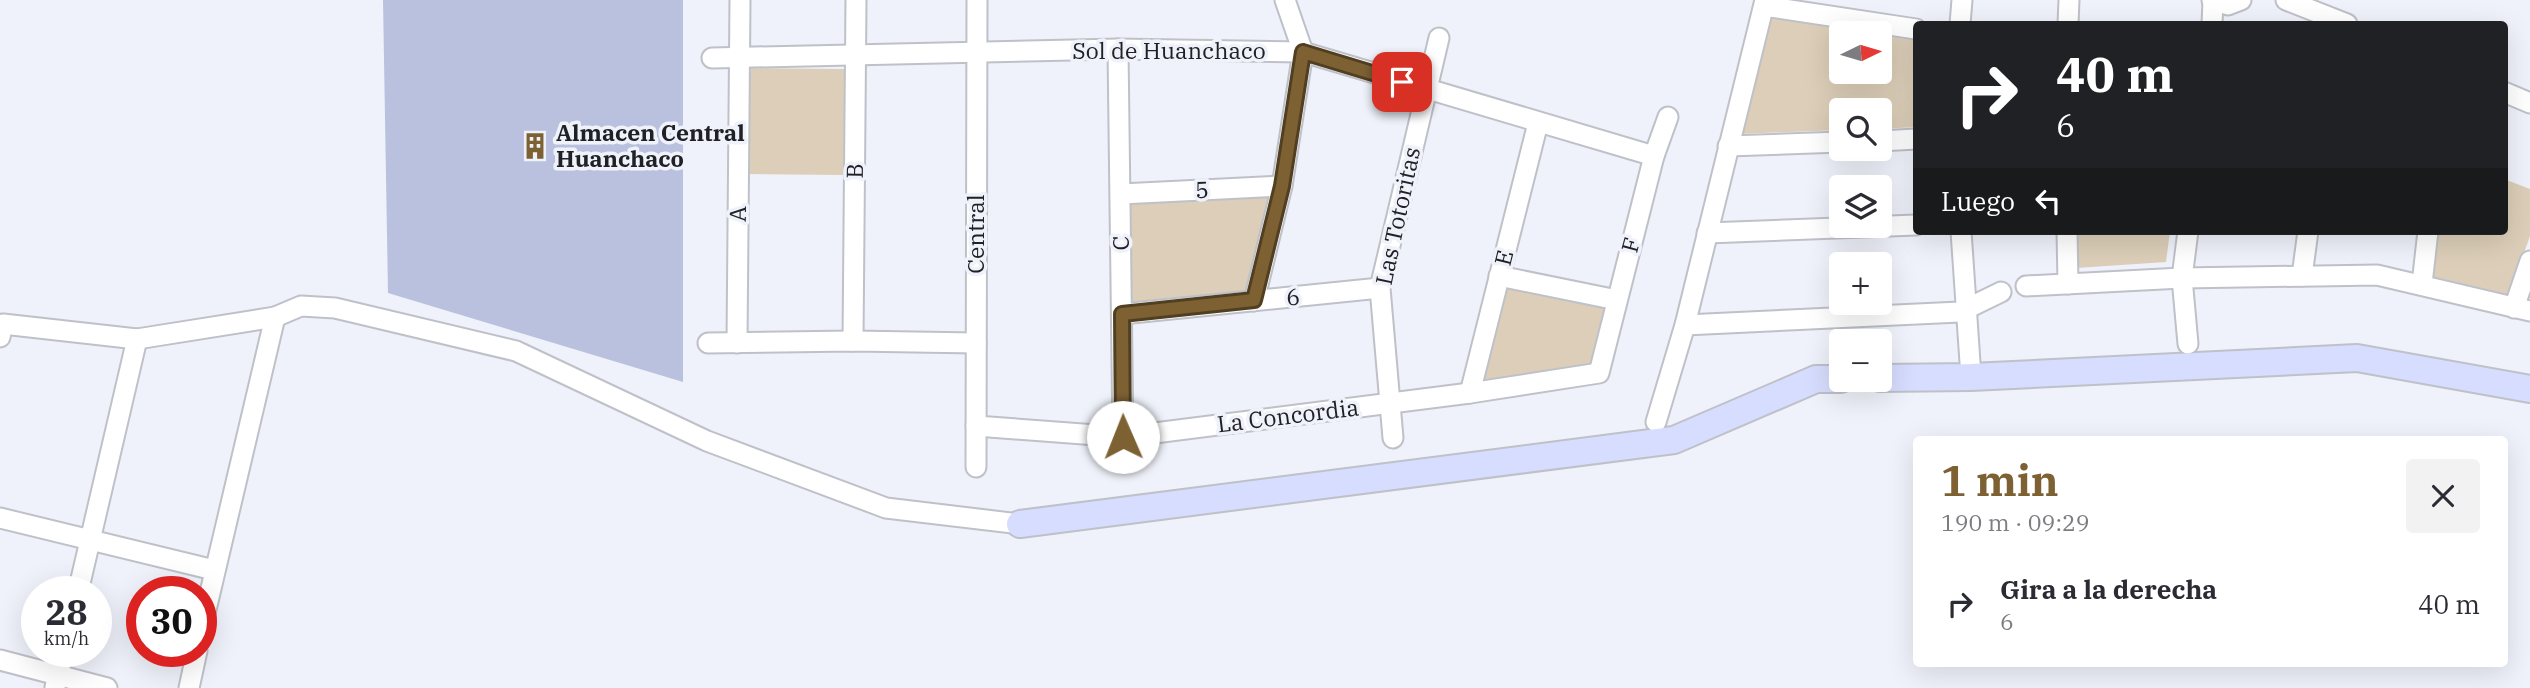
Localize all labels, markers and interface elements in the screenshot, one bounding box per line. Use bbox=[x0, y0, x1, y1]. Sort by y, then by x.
north arrow bbox=[1829, 21, 1892, 84]
map controls bbox=[1829, 21, 1892, 392]
street label: Sol de Huanchaco bbox=[1072, 35, 1266, 65]
text: 40 m bbox=[2056, 42, 2174, 105]
icon: right bbox=[1941, 49, 2032, 140]
pin bbox=[1372, 52, 1432, 112]
icon: arrive bbox=[1383, 63, 1421, 101]
button: search bbox=[1829, 98, 1892, 161]
text: 6 bbox=[2056, 104, 2075, 146]
place label: Almacen Central Huanchaco bbox=[556, 117, 745, 173]
building icon: Almacen Central Huanchaco bbox=[520, 131, 550, 161]
street label: Las Totoritas bbox=[1368, 144, 1426, 287]
street label: B bbox=[839, 163, 869, 179]
street label: 5 bbox=[1194, 174, 1210, 204]
button: layers bbox=[1829, 175, 1892, 238]
icon: left bbox=[2029, 182, 2067, 220]
text: Luego bbox=[1941, 184, 2015, 218]
street label: Central bbox=[960, 194, 990, 274]
street label: A bbox=[722, 206, 752, 222]
street label: F bbox=[1614, 234, 1646, 256]
street label: C bbox=[1105, 236, 1135, 250]
street label: E bbox=[1487, 247, 1519, 269]
button: + bbox=[1829, 252, 1892, 315]
street label: 6 bbox=[1284, 280, 1301, 312]
button: − bbox=[1829, 329, 1892, 392]
street label: La Concordia bbox=[1215, 391, 1360, 439]
position arrow bbox=[1086, 400, 1160, 474]
text: 1 min bbox=[1941, 453, 2059, 508]
button: close bbox=[2406, 459, 2480, 533]
text: 190 m · 09:29 bbox=[1941, 507, 2090, 537]
text: Gira a la derecha bbox=[2000, 572, 2217, 606]
speed limit sign: 30 bbox=[126, 576, 217, 667]
icon: right bbox=[1941, 585, 1979, 623]
text: 40 m bbox=[2418, 587, 2480, 621]
text: 28 bbox=[45, 589, 88, 635]
text: 6 bbox=[2000, 606, 2014, 636]
text: km/h bbox=[44, 627, 89, 650]

